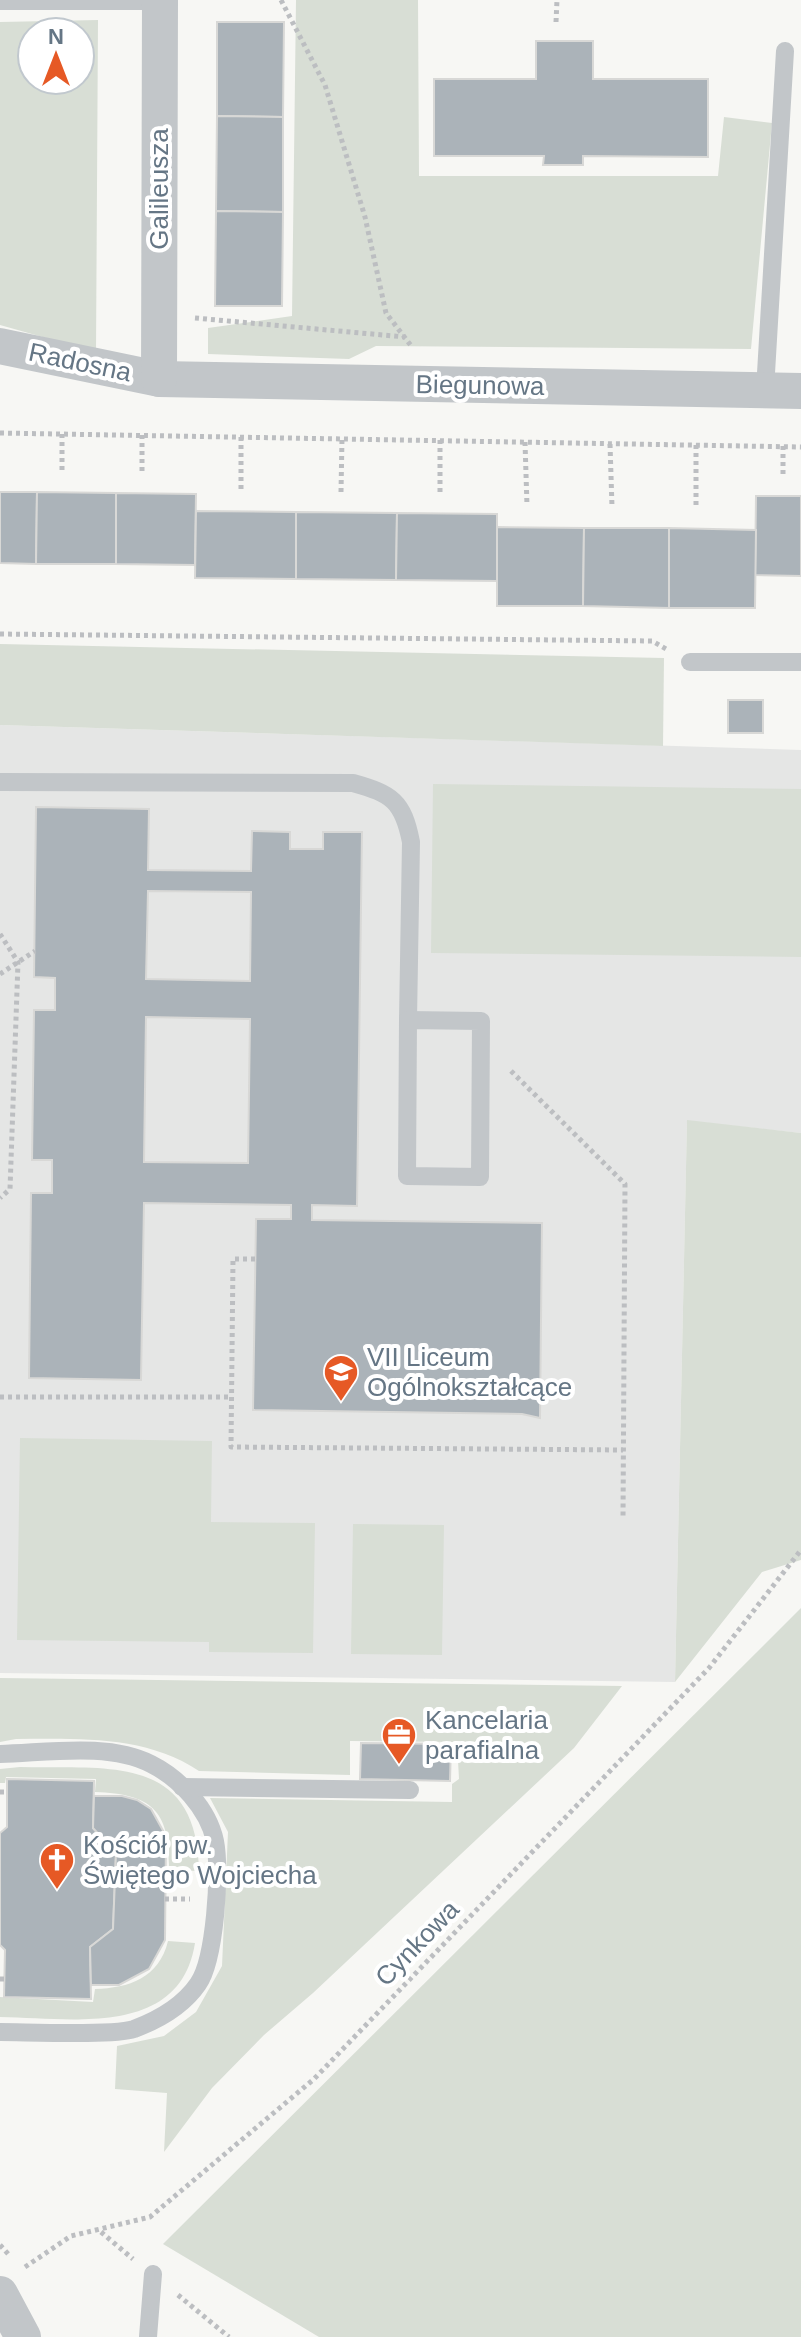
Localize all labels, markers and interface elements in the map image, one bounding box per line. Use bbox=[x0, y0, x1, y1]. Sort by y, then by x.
north arrow bbox=[16, 16, 96, 96]
text: N bbox=[48, 24, 64, 49]
street label: Galileusza bbox=[144, 128, 174, 250]
street label: Radosna bbox=[26, 337, 135, 388]
street label: Biegunowa bbox=[415, 369, 545, 401]
place label: VII Liceum Ogólnokształcące bbox=[367, 1342, 572, 1402]
school or university icon: VII Liceum Ogólnokształcące bbox=[322, 1353, 360, 1403]
place label: Kancelaria parafialna bbox=[425, 1705, 548, 1765]
office icon: Kancelaria parafialna bbox=[380, 1716, 418, 1766]
place label: Kościół pw. Świętego Wojciecha bbox=[83, 1830, 317, 1890]
church icon: Kościół pw. Świętego Wojciecha bbox=[38, 1841, 76, 1891]
street label: Cynkowa bbox=[369, 1894, 465, 1992]

